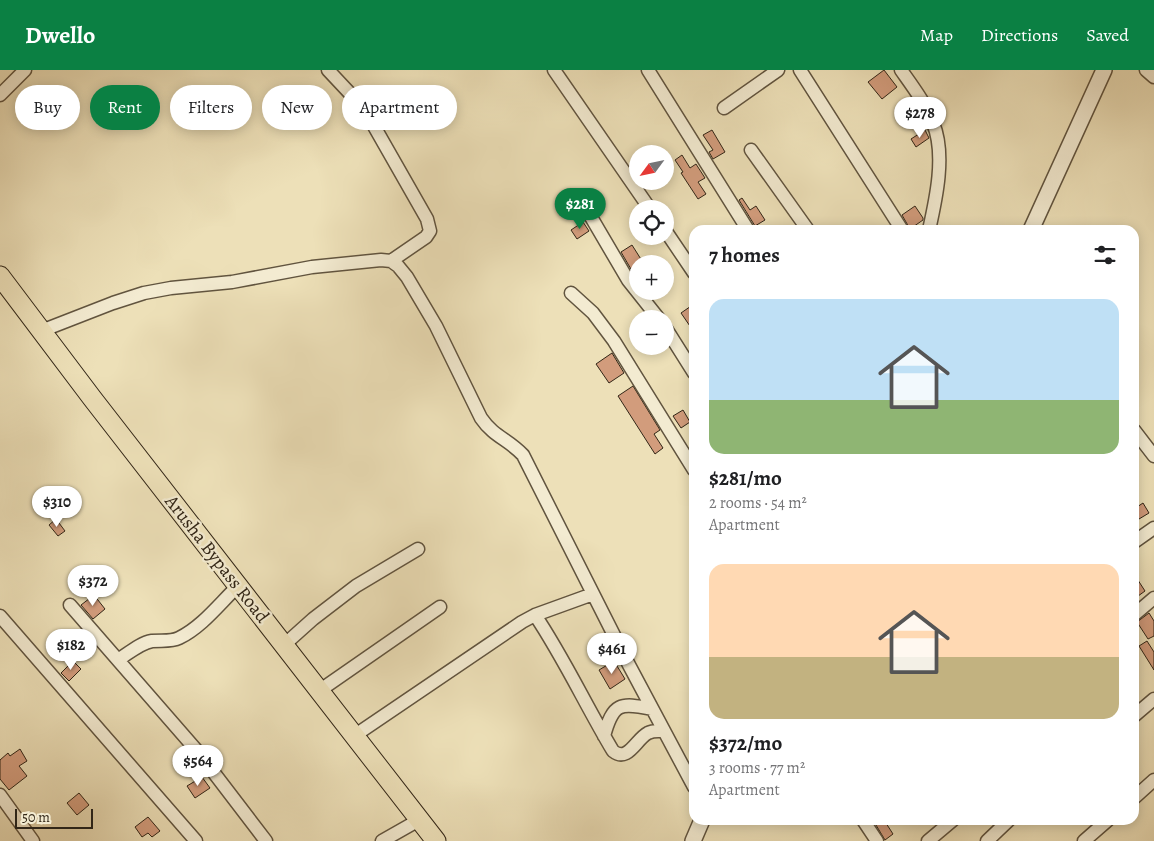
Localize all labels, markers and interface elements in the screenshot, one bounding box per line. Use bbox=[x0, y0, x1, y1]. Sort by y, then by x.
text: Dwello bbox=[25, 19, 95, 51]
text: Map bbox=[920, 23, 953, 47]
text: Directions bbox=[981, 23, 1058, 47]
text: Saved bbox=[1086, 23, 1129, 47]
chip: Buy bbox=[15, 85, 80, 130]
chip: Rent bbox=[90, 85, 160, 130]
chip: Filters bbox=[170, 85, 252, 130]
chip: New bbox=[262, 85, 332, 130]
chip: Apartment bbox=[342, 85, 457, 130]
pin: $278 bbox=[890, 97, 950, 139]
text: $278 bbox=[905, 102, 935, 124]
north arrow bbox=[629, 145, 674, 190]
map controls bbox=[629, 145, 674, 355]
pin: $281 bbox=[550, 188, 610, 230]
text: $281 bbox=[566, 193, 594, 215]
button: locate bbox=[629, 200, 674, 245]
text: 7 homes bbox=[709, 241, 780, 269]
icon: filters bbox=[1091, 241, 1119, 269]
button: + bbox=[629, 255, 674, 300]
button: − bbox=[629, 310, 674, 355]
icon: home bbox=[869, 332, 959, 422]
text: $281/mo bbox=[709, 464, 782, 492]
pin: $310 bbox=[27, 486, 87, 528]
street label: Arusha Bypass Road bbox=[158, 489, 276, 629]
text: $310 bbox=[43, 491, 71, 513]
text: 2 rooms · 54 m² bbox=[709, 492, 807, 514]
text: Apartment bbox=[709, 514, 780, 536]
pin: $372 bbox=[63, 564, 123, 607]
text: $372 bbox=[79, 570, 107, 592]
icon: home bbox=[869, 597, 959, 687]
pin: $182 bbox=[41, 628, 101, 671]
pin: $461 bbox=[582, 632, 642, 675]
text: $182 bbox=[57, 634, 85, 656]
text: $461 bbox=[598, 638, 626, 660]
text: $372/mo bbox=[709, 729, 782, 757]
pin: $564 bbox=[168, 744, 228, 787]
text: $564 bbox=[183, 750, 213, 772]
text: 3 rooms · 77 m² bbox=[709, 757, 805, 779]
text: Apartment bbox=[709, 779, 780, 801]
scale bar bbox=[15, 806, 92, 829]
text: 50 m bbox=[22, 808, 50, 827]

